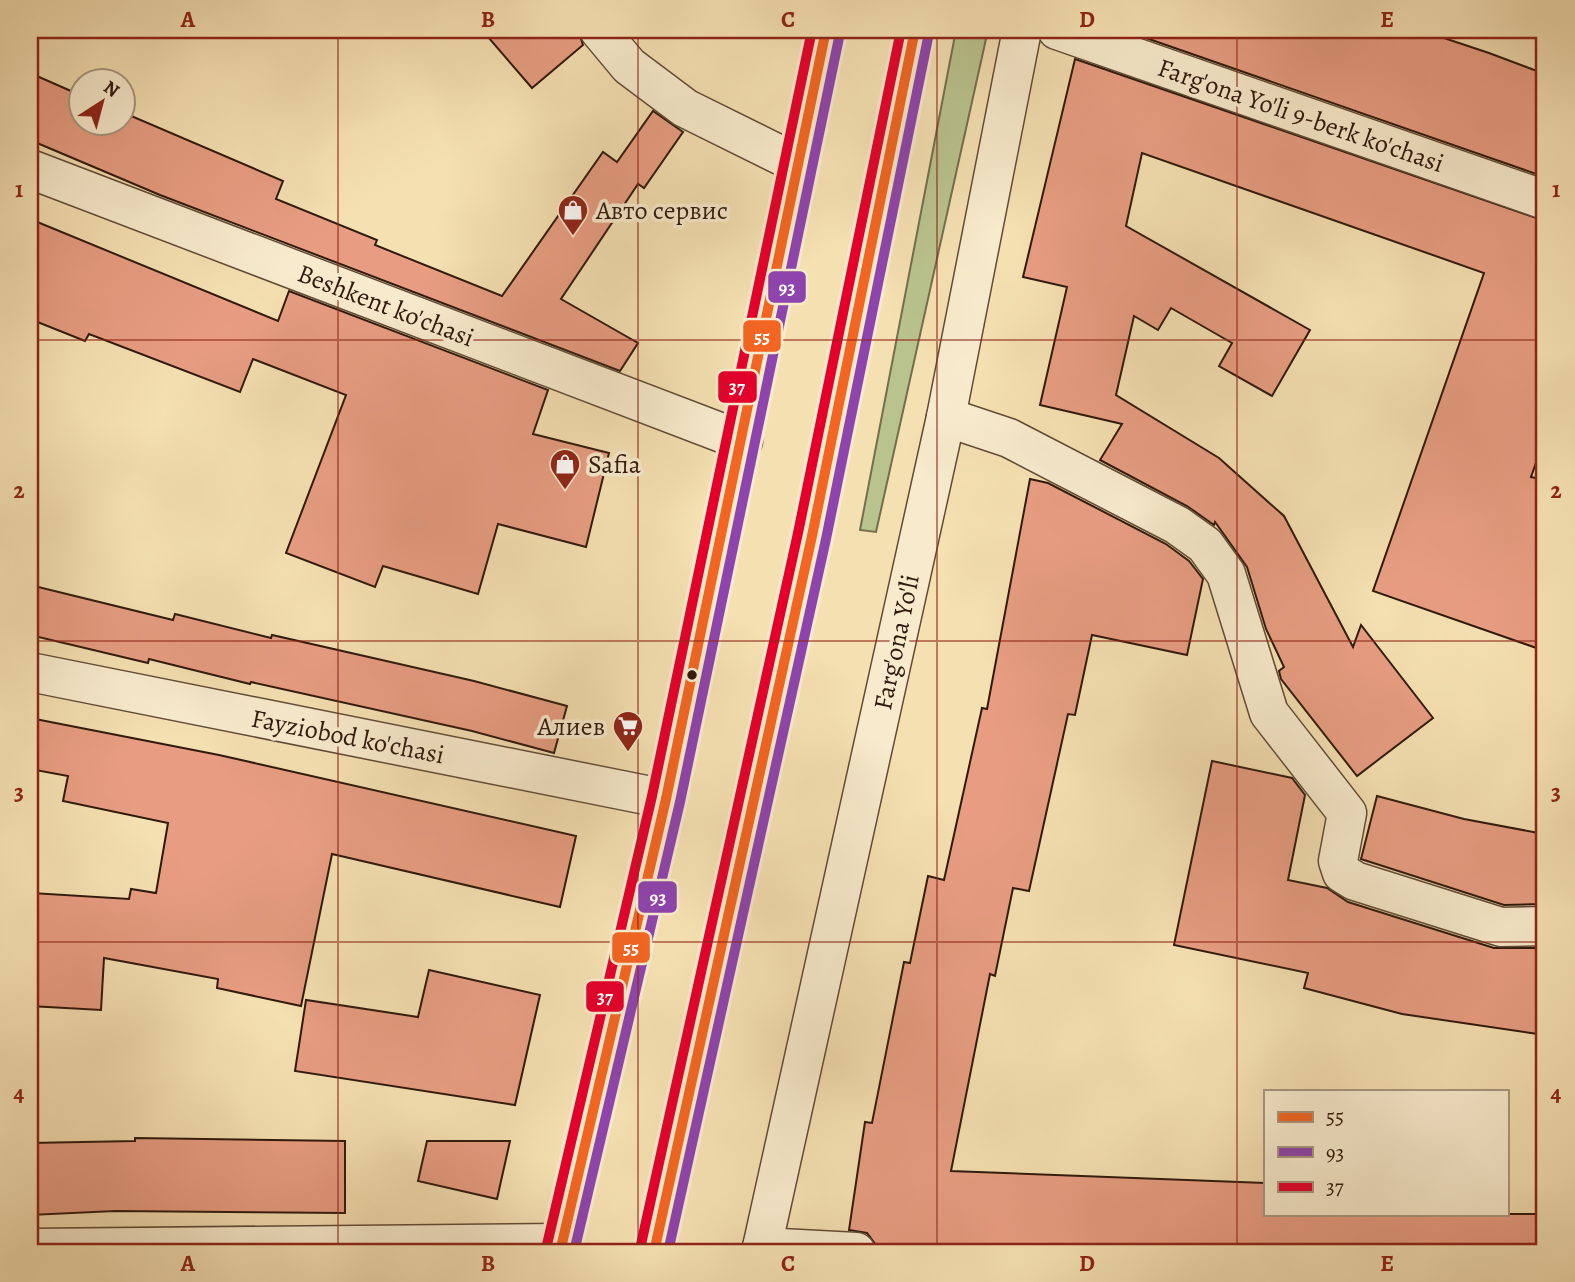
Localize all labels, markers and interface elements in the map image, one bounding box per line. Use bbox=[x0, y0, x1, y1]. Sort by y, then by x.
text: A bbox=[180, 4, 196, 35]
text: B bbox=[481, 4, 495, 35]
text: C bbox=[781, 4, 795, 35]
text: D bbox=[1079, 4, 1095, 35]
text: E bbox=[1380, 4, 1394, 35]
street label: Farg'ona Yo'li 9-berk ko'chasi bbox=[1153, 50, 1449, 181]
north arrow bbox=[66, 66, 136, 136]
text: N bbox=[98, 74, 125, 104]
text: 1 bbox=[15, 174, 23, 205]
text: 1 bbox=[1552, 174, 1560, 205]
shop icon: Авто сервис bbox=[556, 193, 590, 237]
place label: Авто сервис bbox=[595, 193, 728, 228]
street label: Beshkent ko'chasi bbox=[293, 256, 479, 355]
line badge: 93 bbox=[767, 270, 807, 304]
text: 93 bbox=[779, 275, 795, 301]
line badge: 55 bbox=[742, 319, 782, 353]
text: 55 bbox=[754, 324, 770, 350]
line badge: 37 bbox=[717, 370, 758, 404]
text: 37 bbox=[729, 374, 746, 400]
shop icon: Safia bbox=[548, 447, 582, 491]
place label: Safia bbox=[588, 447, 641, 482]
text: 2 bbox=[13, 475, 25, 506]
text: 2 bbox=[1550, 475, 1562, 506]
street label: Farg'ona Yo'li bbox=[865, 571, 928, 713]
unlabelled marker bbox=[685, 668, 699, 682]
street label: Fayziobod ko'chasi bbox=[248, 701, 447, 772]
place label: Алиев bbox=[536, 709, 605, 744]
supermarket icon: Алиев bbox=[611, 709, 645, 753]
text: 3 bbox=[14, 777, 24, 808]
text: 3 bbox=[1551, 777, 1561, 808]
line badge: 93 bbox=[637, 880, 678, 914]
text: 93 bbox=[650, 885, 666, 911]
line badge: 55 bbox=[611, 931, 651, 964]
text: 55 bbox=[623, 935, 639, 961]
line badge: 37 bbox=[585, 980, 625, 1013]
text: 37 bbox=[597, 984, 614, 1010]
text: 4 bbox=[14, 1078, 25, 1109]
text: 4 bbox=[1551, 1078, 1562, 1109]
legend bbox=[1264, 1090, 1508, 1216]
text: 55 bbox=[1326, 1103, 1344, 1131]
text: 93 bbox=[1326, 1139, 1344, 1167]
text: 37 bbox=[1326, 1173, 1344, 1201]
text: A bbox=[180, 1248, 196, 1279]
text: B bbox=[481, 1248, 495, 1279]
text: C bbox=[781, 1248, 795, 1279]
text: D bbox=[1079, 1248, 1095, 1279]
text: E bbox=[1380, 1248, 1394, 1279]

